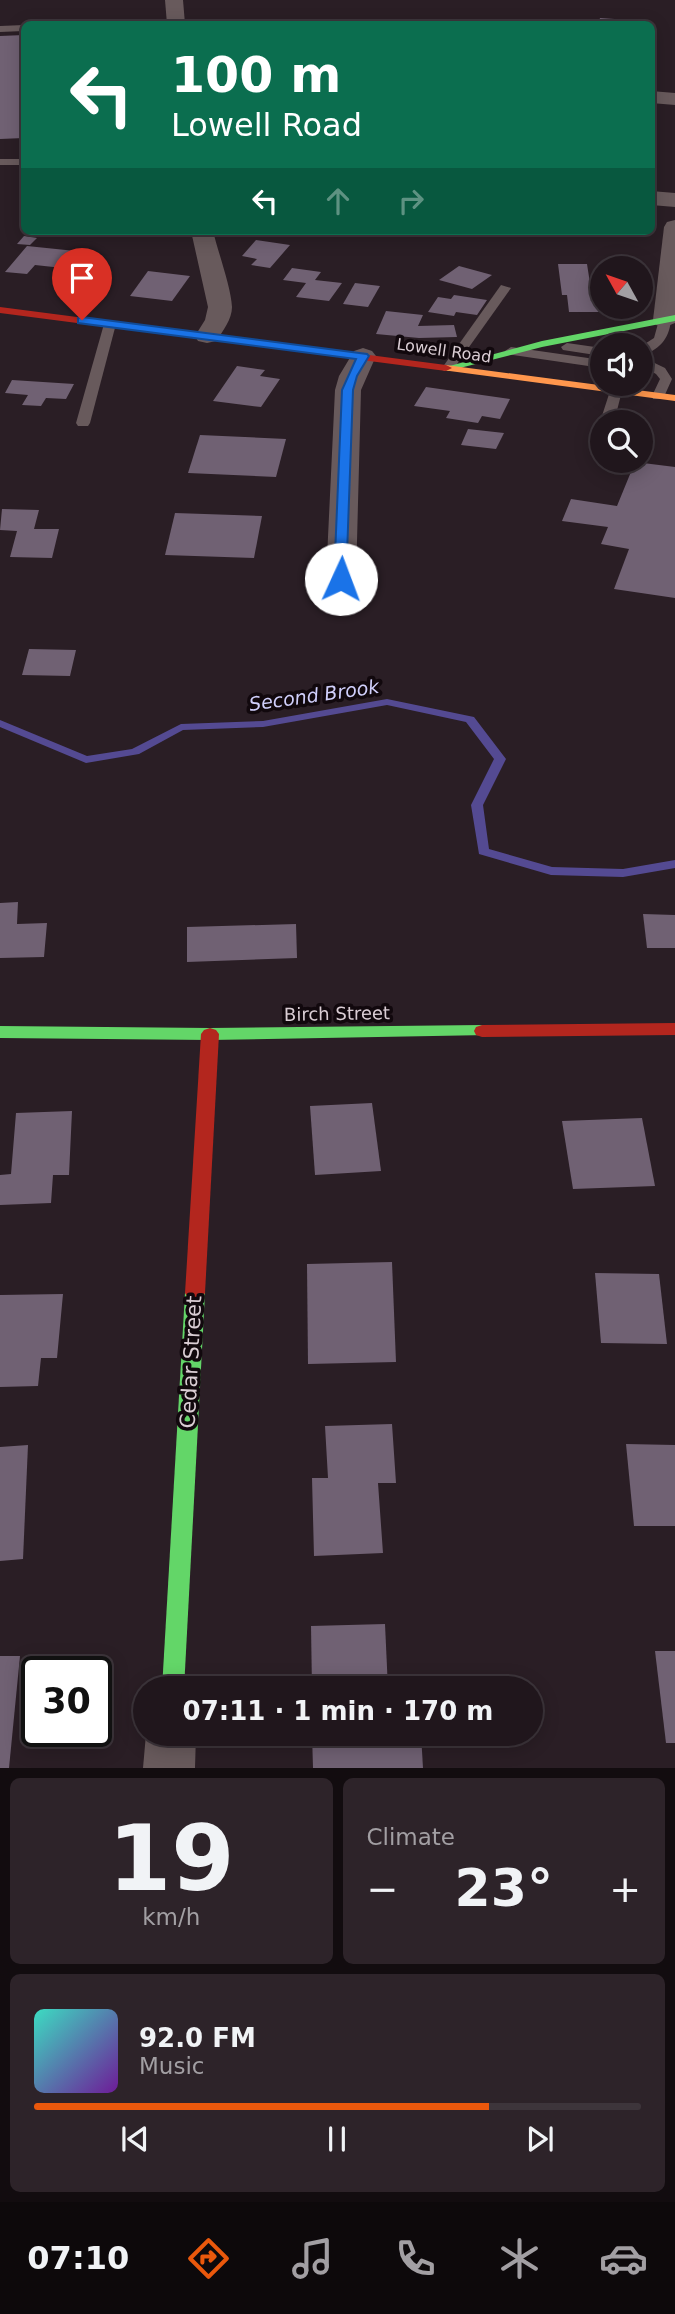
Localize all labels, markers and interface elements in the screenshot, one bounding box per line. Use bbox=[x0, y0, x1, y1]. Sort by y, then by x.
text: 100 m bbox=[171, 47, 341, 104]
icon: left bbox=[56, 49, 147, 140]
text: Lowell Road bbox=[171, 106, 362, 144]
icon: left bbox=[246, 182, 284, 220]
icon: ahead bbox=[319, 182, 357, 220]
icon: right bbox=[392, 182, 430, 220]
pin bbox=[52, 248, 112, 320]
north arrow bbox=[590, 256, 653, 318]
map controls bbox=[590, 256, 653, 473]
icon: arrive bbox=[63, 259, 101, 297]
button: sound bbox=[590, 333, 653, 396]
street label: Lowell Road bbox=[395, 334, 493, 367]
button: search bbox=[590, 410, 653, 473]
position arrow bbox=[304, 542, 378, 616]
water label: Second Brook bbox=[248, 675, 381, 715]
street label: Birch Street bbox=[284, 1002, 390, 1025]
street label: Cedar Street bbox=[176, 1295, 206, 1429]
speed limit sign: 30 bbox=[21, 1656, 112, 1747]
text: 07:11 · 1 min · 170 m bbox=[183, 1696, 493, 1726]
text: 19 bbox=[108, 1806, 235, 1911]
text: Climate bbox=[367, 1824, 455, 1850]
text: 23° bbox=[455, 1858, 553, 1918]
text: − bbox=[367, 1867, 398, 1911]
text: + bbox=[609, 1867, 641, 1911]
text: km/h bbox=[142, 1904, 200, 1930]
text: 92.0 FM bbox=[139, 2023, 256, 2053]
text: Music bbox=[139, 2053, 204, 2079]
icon: previous bbox=[116, 2120, 154, 2158]
icon: pause bbox=[318, 2120, 356, 2158]
icon: next bbox=[521, 2120, 559, 2158]
icon: directions bbox=[184, 2234, 233, 2283]
icon: music bbox=[288, 2234, 337, 2283]
icon: phone bbox=[391, 2234, 440, 2283]
icon: climate bbox=[495, 2234, 544, 2283]
icon: car bbox=[599, 2234, 648, 2283]
text: 07:10 bbox=[27, 2239, 129, 2277]

